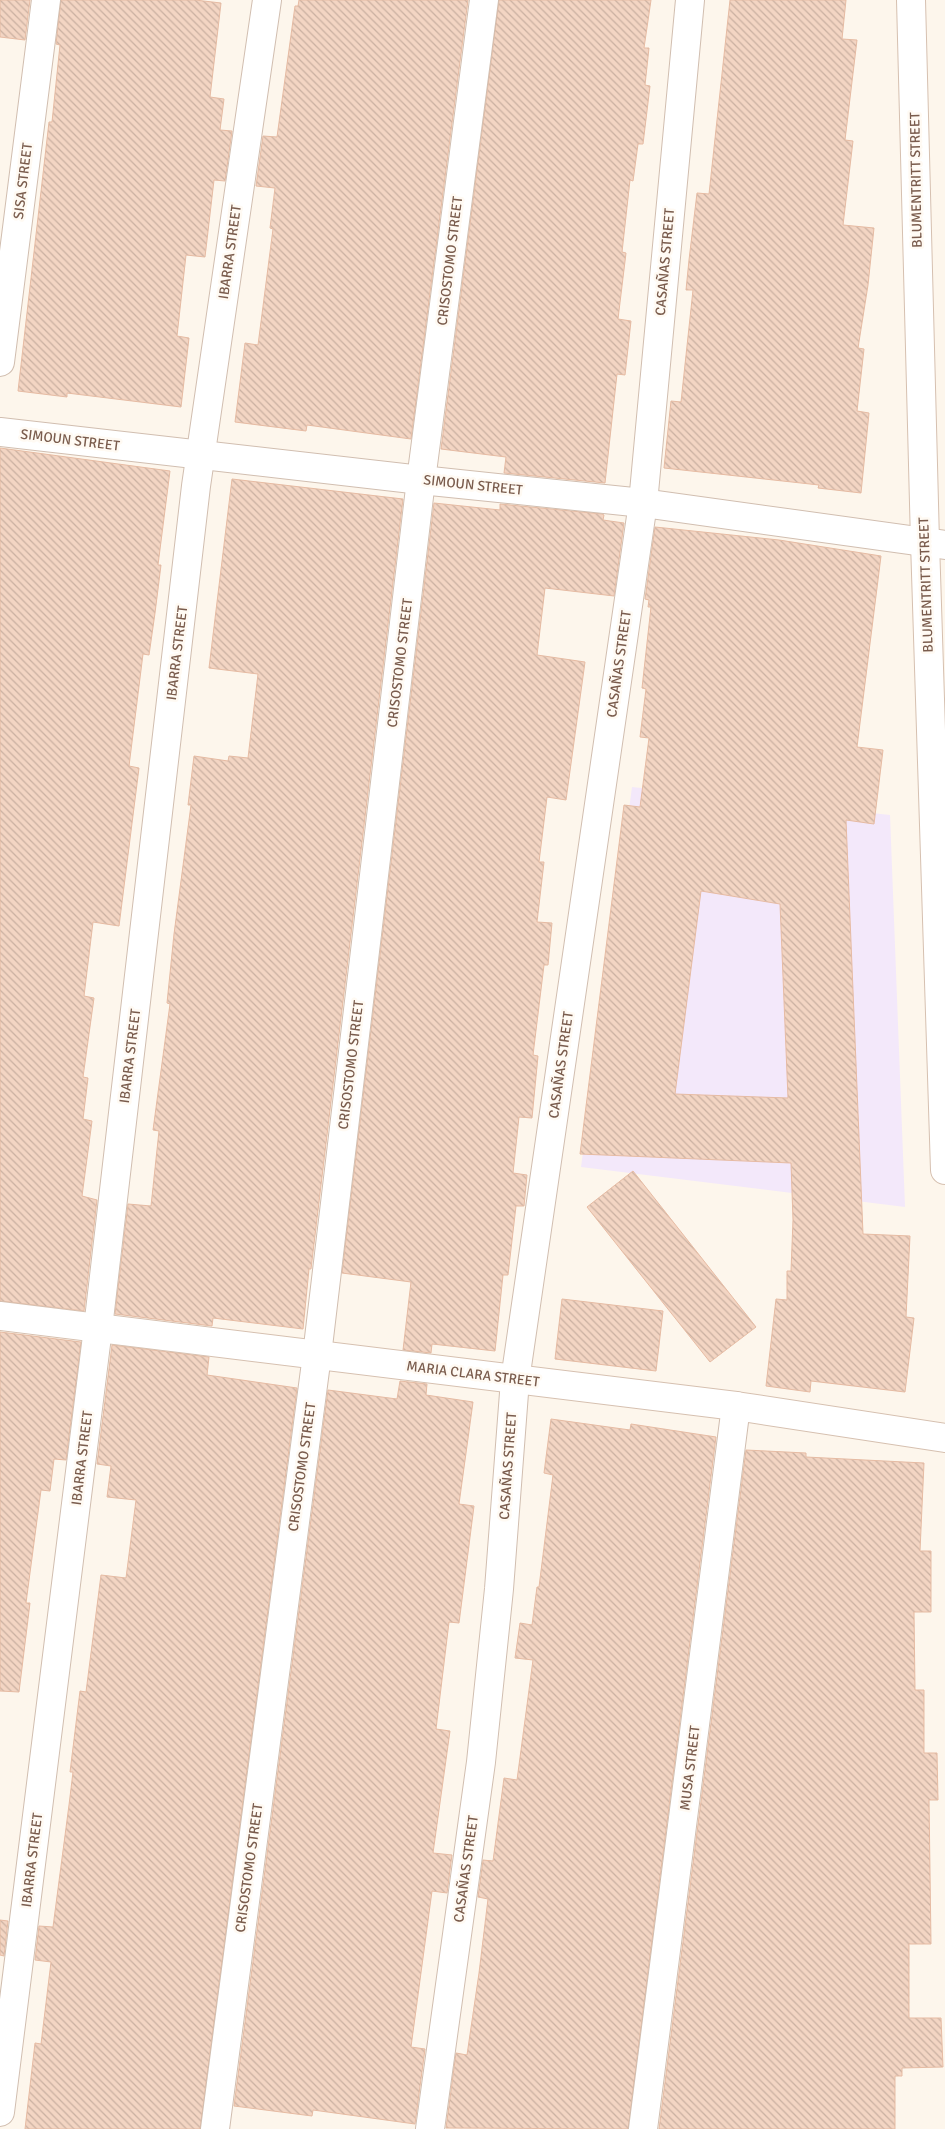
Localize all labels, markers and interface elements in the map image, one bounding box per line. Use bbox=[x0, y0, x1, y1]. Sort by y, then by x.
street label: BLUMENTRITT STREET bbox=[906, 112, 926, 248]
street label: SISA STREET bbox=[10, 142, 36, 220]
street label: CRISOSTOMO STREET bbox=[434, 195, 466, 327]
street label: IBARRA STREET bbox=[215, 204, 245, 300]
street label: CASAÑAS STREET bbox=[652, 207, 678, 316]
street label: SIMOUN STREET bbox=[19, 425, 121, 455]
street label: SIMOUN STREET bbox=[422, 471, 524, 499]
street label: BLUMENTRITT STREET bbox=[915, 517, 937, 653]
street label: CRISOSTOMO STREET bbox=[384, 597, 416, 729]
street label: IBARRA STREET bbox=[163, 605, 191, 701]
street label: CASAÑAS STREET bbox=[603, 609, 635, 719]
street label: CRISOSTOMO STREET bbox=[335, 999, 367, 1131]
street label: IBARRA STREET bbox=[116, 1008, 144, 1104]
street label: CASAÑAS STREET bbox=[545, 1010, 577, 1120]
street label: MARIA CLARA STREET bbox=[406, 1357, 540, 1391]
street label: CRISOSTOMO STREET bbox=[285, 1401, 319, 1533]
street label: IBARRA STREET bbox=[68, 1410, 96, 1506]
street label: CASAÑAS STREET bbox=[496, 1412, 520, 1520]
street label: MUSA STREET bbox=[676, 1724, 704, 1811]
street label: CRISOSTOMO STREET bbox=[232, 1802, 266, 1934]
street label: IBARRA STREET bbox=[18, 1812, 46, 1908]
street label: CASAÑAS STREET bbox=[450, 1814, 482, 1924]

